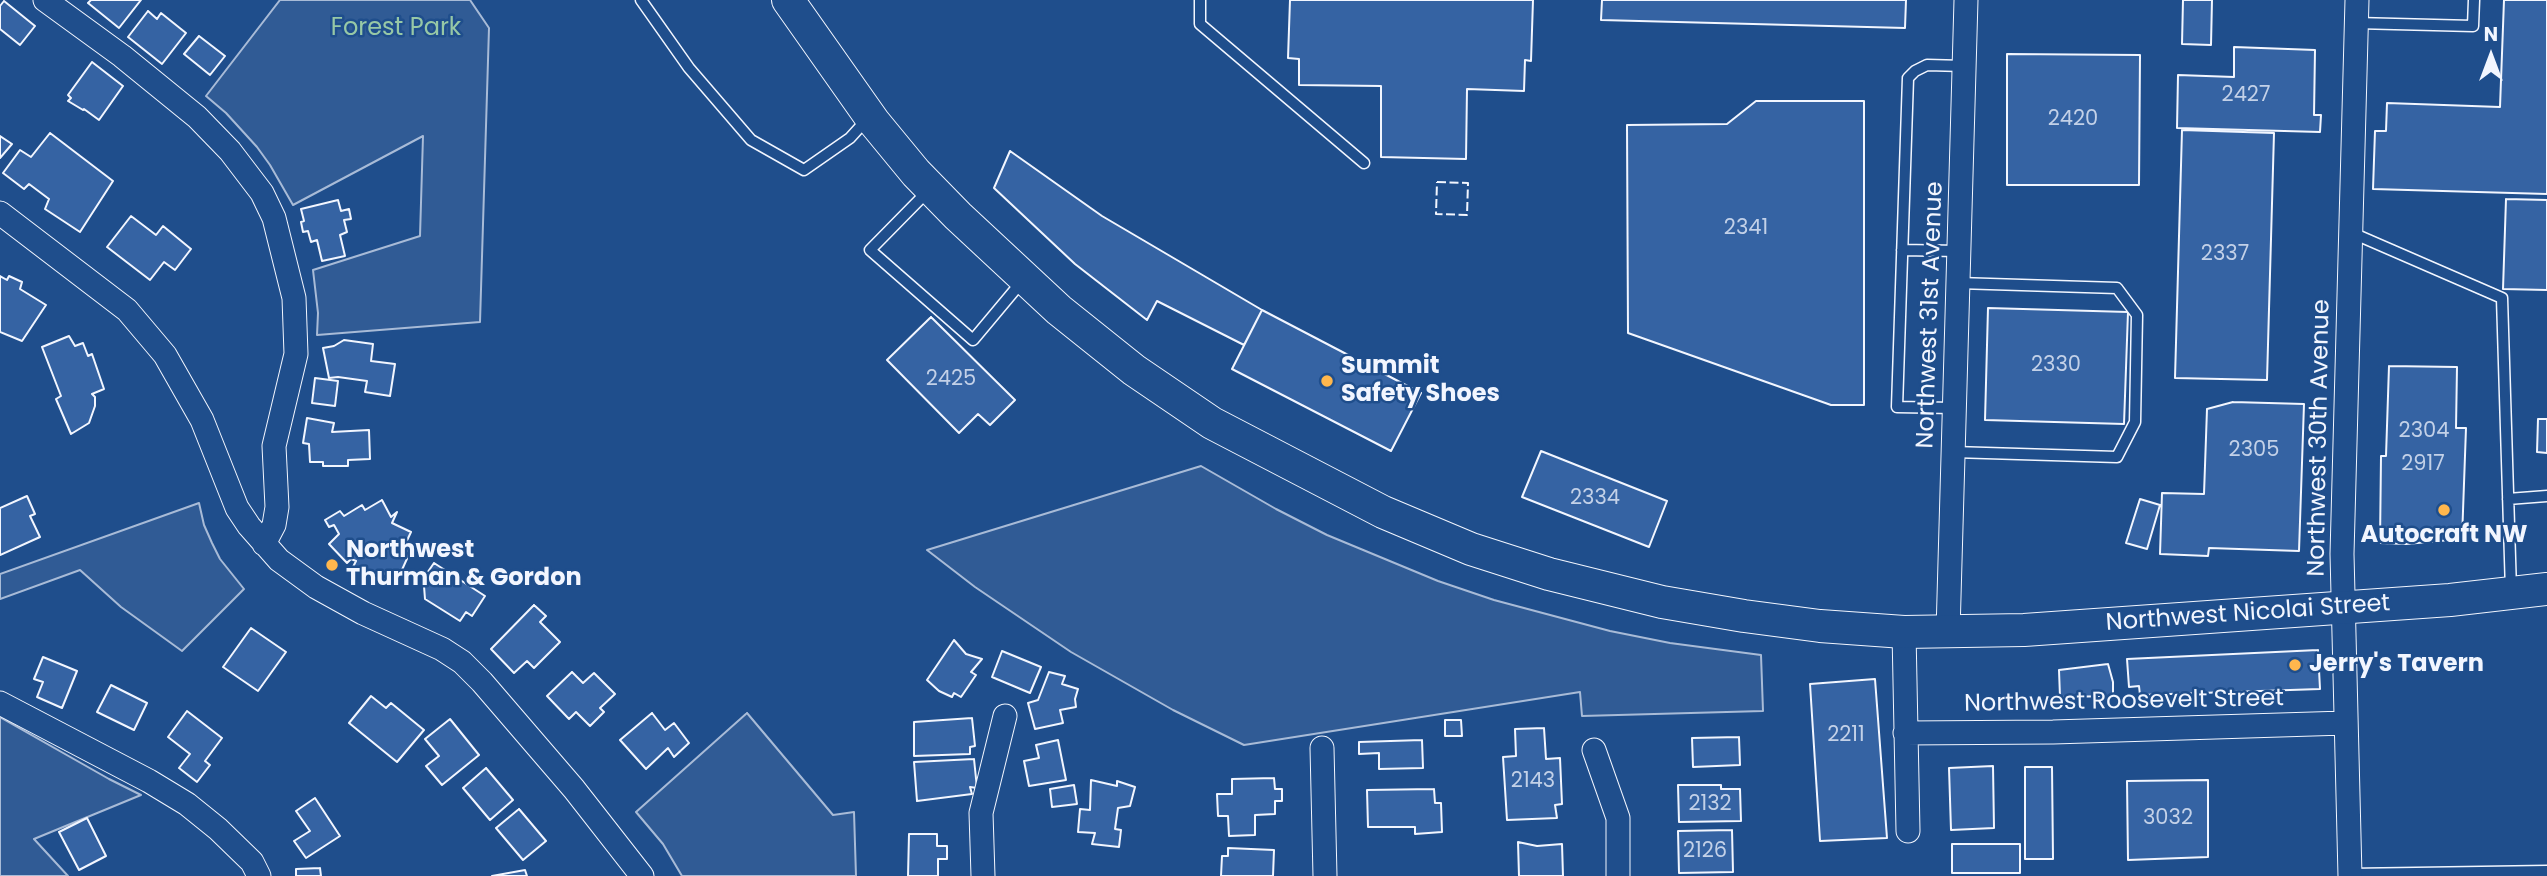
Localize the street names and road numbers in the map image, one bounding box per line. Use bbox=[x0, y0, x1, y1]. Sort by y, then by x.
street label: Northwest 31st Avenue bbox=[1912, 181, 1950, 449]
street label: Northwest 30th Avenue bbox=[2303, 299, 2337, 577]
street label: Northwest Nicolai Street bbox=[2105, 590, 2391, 638]
street label: Northwest Roosevelt Street bbox=[1964, 685, 2284, 719]

